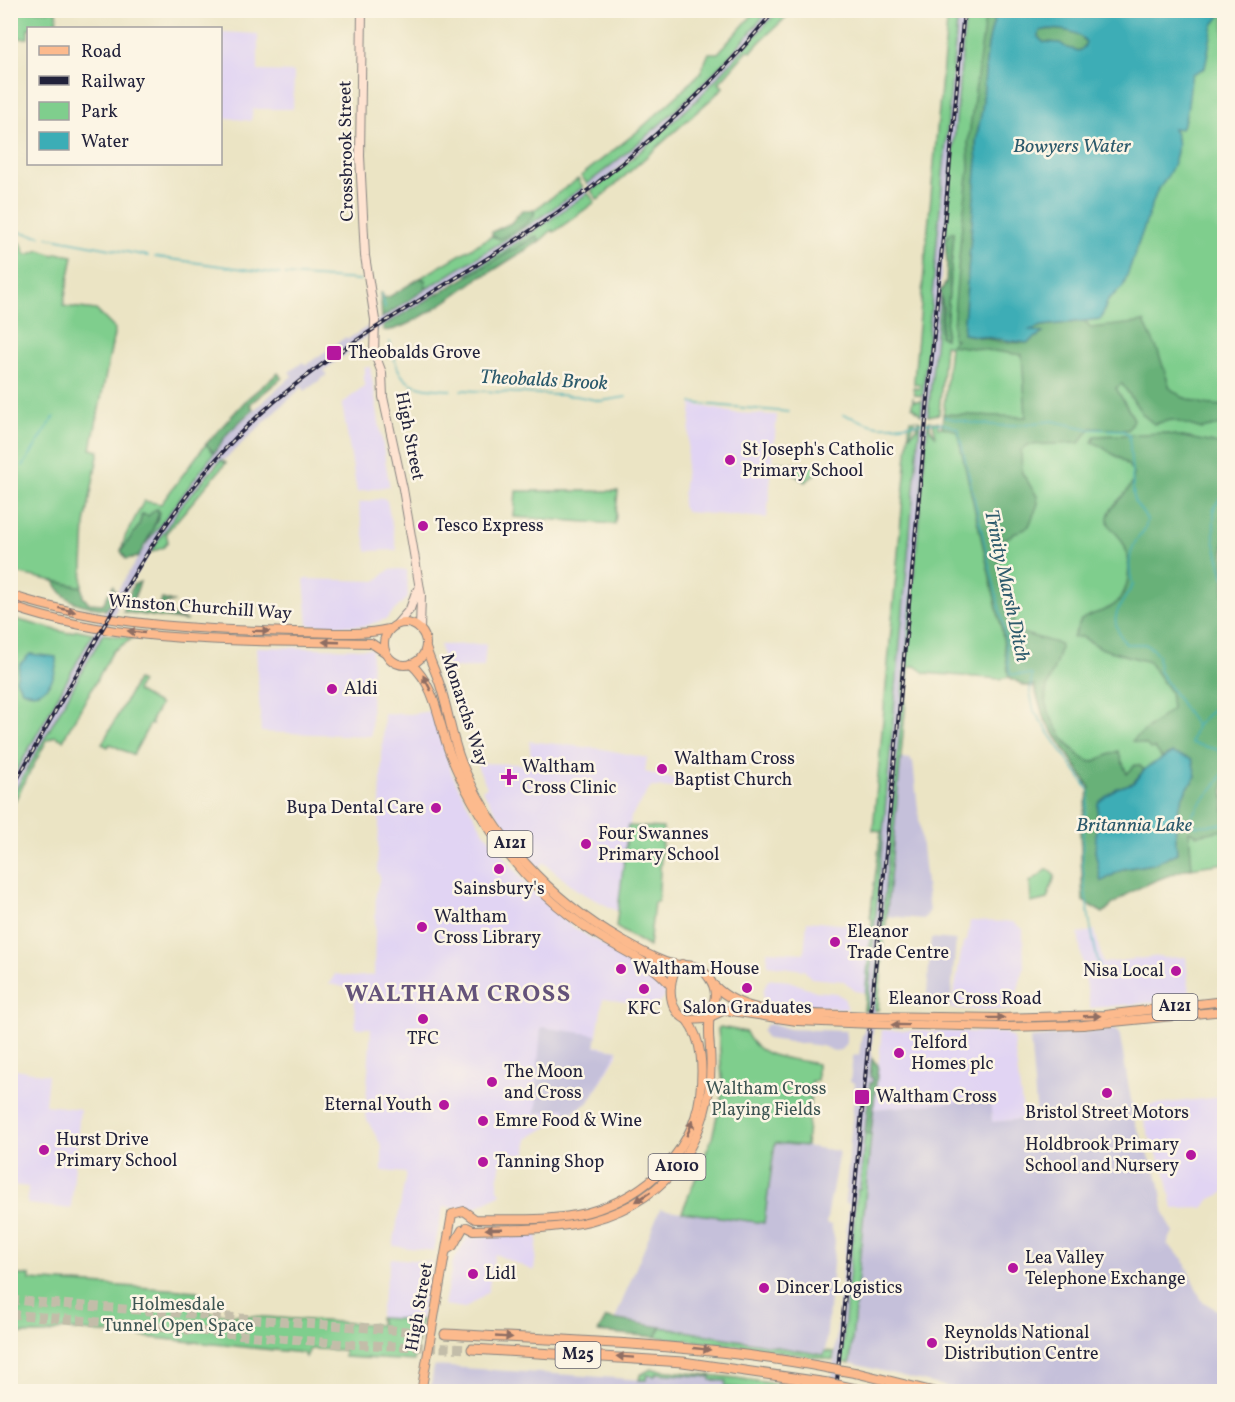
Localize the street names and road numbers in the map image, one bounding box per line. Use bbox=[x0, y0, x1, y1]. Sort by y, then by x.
street label: Crossbrook Street bbox=[333, 80, 361, 222]
street label: High Street bbox=[388, 390, 430, 482]
street label: Winston Churchill Way bbox=[107, 589, 293, 627]
street label: Monarchs Way bbox=[434, 650, 494, 770]
road number: A121 bbox=[488, 831, 532, 857]
street label: Eleanor Cross Road bbox=[888, 987, 1042, 1012]
road number: A121 bbox=[1152, 994, 1198, 1020]
road number: A1010 bbox=[648, 1154, 706, 1180]
street label: High Street bbox=[400, 1261, 440, 1353]
road number: M25 bbox=[556, 1342, 600, 1368]

